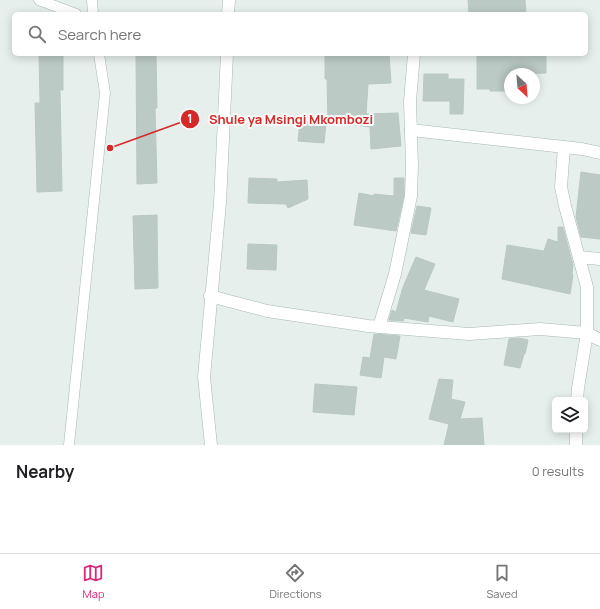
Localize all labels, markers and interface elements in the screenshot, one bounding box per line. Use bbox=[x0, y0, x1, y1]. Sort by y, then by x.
search box bbox=[12, 12, 588, 56]
icon: search bbox=[26, 23, 48, 45]
text: Search here bbox=[58, 24, 141, 45]
north arrow bbox=[504, 68, 540, 104]
callout: Shule ya Msingi Mkombozi bbox=[180, 107, 381, 132]
text: 1 bbox=[187, 110, 193, 127]
text: Shule ya Msingi Mkombozi bbox=[209, 110, 373, 128]
map controls bbox=[552, 397, 588, 433]
button: layers bbox=[552, 397, 588, 433]
text: Nearby bbox=[16, 460, 74, 483]
text: 0 results bbox=[532, 462, 584, 480]
tab: Map bbox=[82, 562, 104, 601]
tab: Directions bbox=[269, 562, 322, 601]
tab: Saved bbox=[487, 562, 518, 601]

